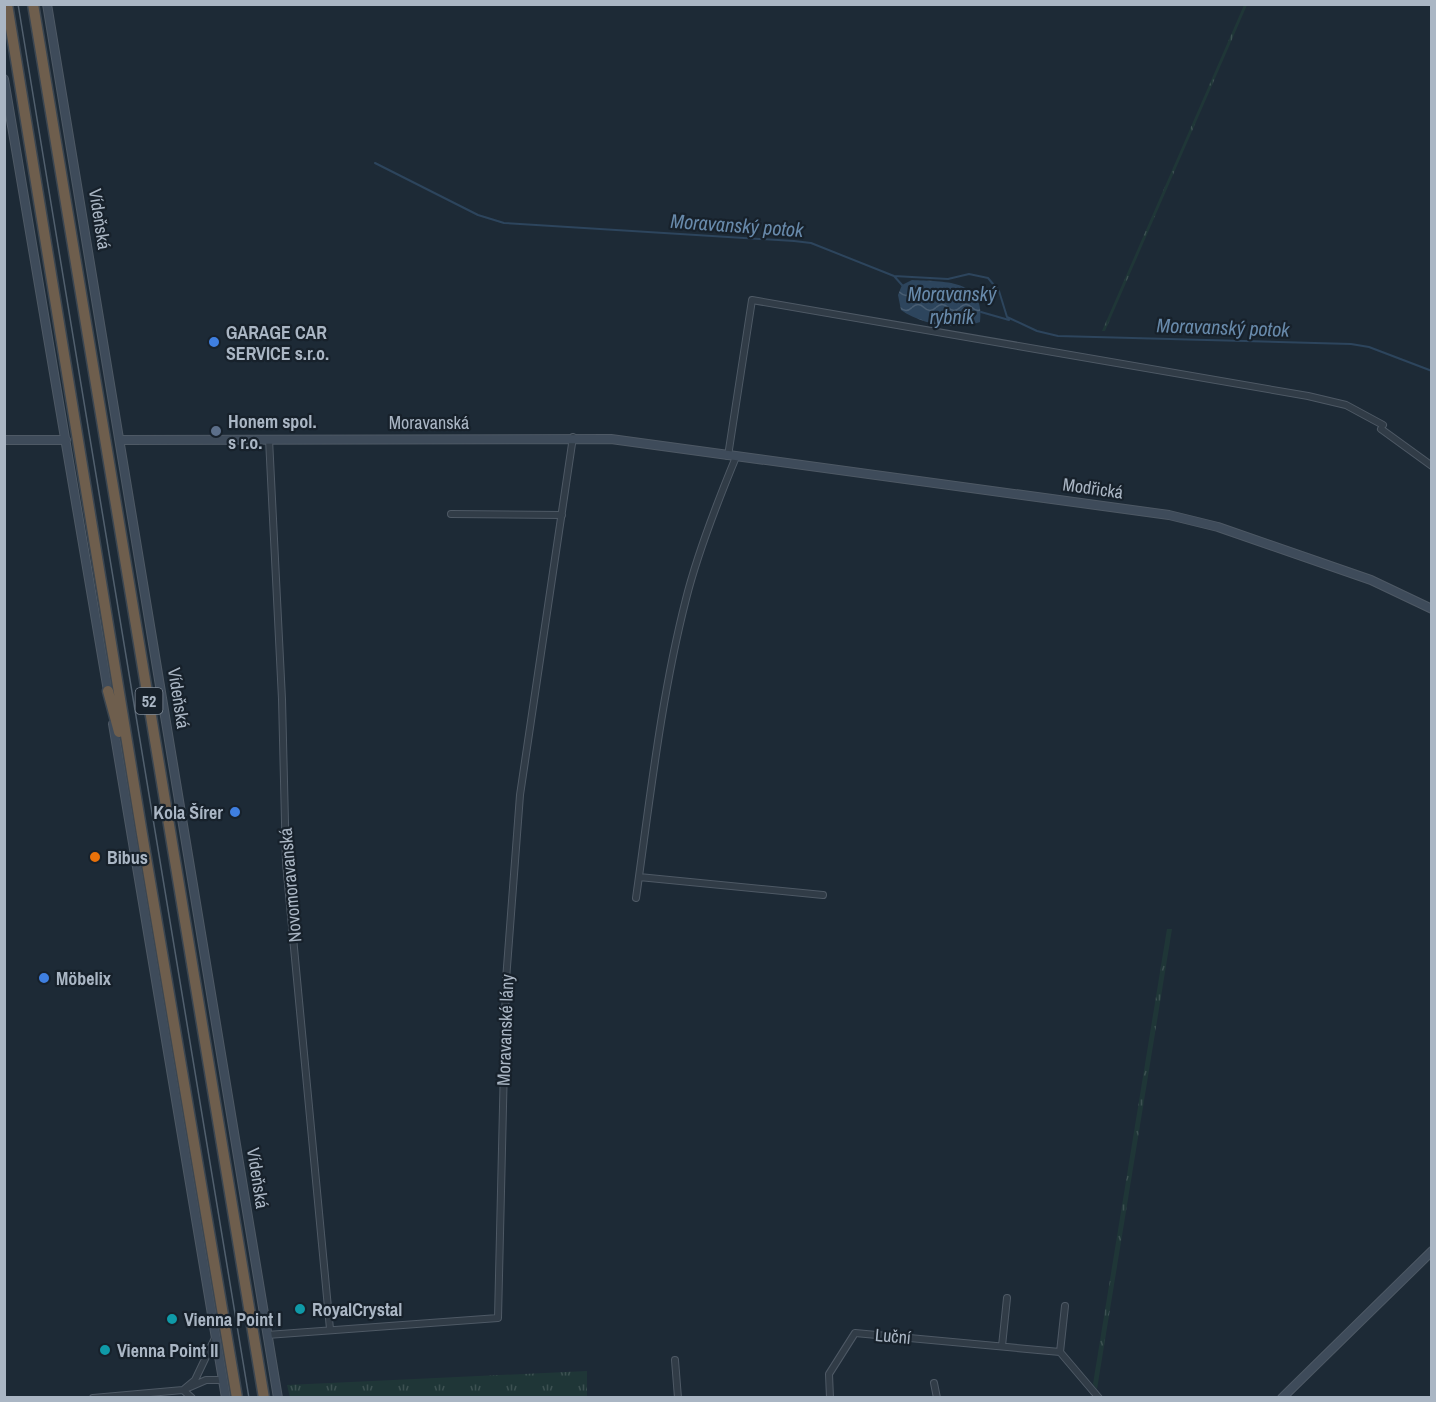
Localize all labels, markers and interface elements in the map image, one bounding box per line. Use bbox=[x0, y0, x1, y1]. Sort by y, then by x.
street label: Vídeňská bbox=[83, 187, 117, 251]
water label: Moravanský potok bbox=[670, 207, 805, 243]
water label: Moravanský rybník bbox=[908, 280, 997, 330]
water label: Moravanský potok bbox=[1156, 311, 1291, 343]
place label: GARAGE CAR SERVICE s.r.o. bbox=[226, 320, 329, 366]
marker: GARAGE CAR SERVICE s.r.o. bbox=[207, 335, 221, 349]
place label: Honem spol. s r.o. bbox=[228, 409, 317, 455]
street label: Moravanská bbox=[389, 410, 469, 435]
marker: Honem spol. s r.o. bbox=[209, 424, 223, 438]
street label: Modřická bbox=[1061, 471, 1125, 505]
street label: Vídeňská bbox=[162, 666, 196, 730]
road number: 52 bbox=[136, 688, 162, 714]
place label: Kola Šírer bbox=[153, 800, 223, 825]
marker: Kola Šírer bbox=[228, 805, 242, 819]
street label: Novomoravanská bbox=[273, 827, 307, 943]
place label: Bibus bbox=[107, 845, 148, 870]
marker: Bibus bbox=[88, 850, 102, 864]
place label: Möbelix bbox=[56, 966, 112, 991]
marker: Möbelix bbox=[37, 971, 51, 985]
street label: Moravanské lány bbox=[491, 973, 519, 1086]
street label: Vídeňská bbox=[241, 1146, 275, 1210]
place label: RoyalCrystal bbox=[312, 1297, 402, 1322]
marker: RoyalCrystal bbox=[293, 1302, 307, 1316]
place label: Vienna Point I bbox=[184, 1307, 281, 1332]
marker: Vienna Point I bbox=[165, 1312, 179, 1326]
street label: Luční bbox=[874, 1322, 913, 1350]
place label: Vienna Point II bbox=[117, 1338, 218, 1363]
marker: Vienna Point II bbox=[98, 1343, 112, 1357]

